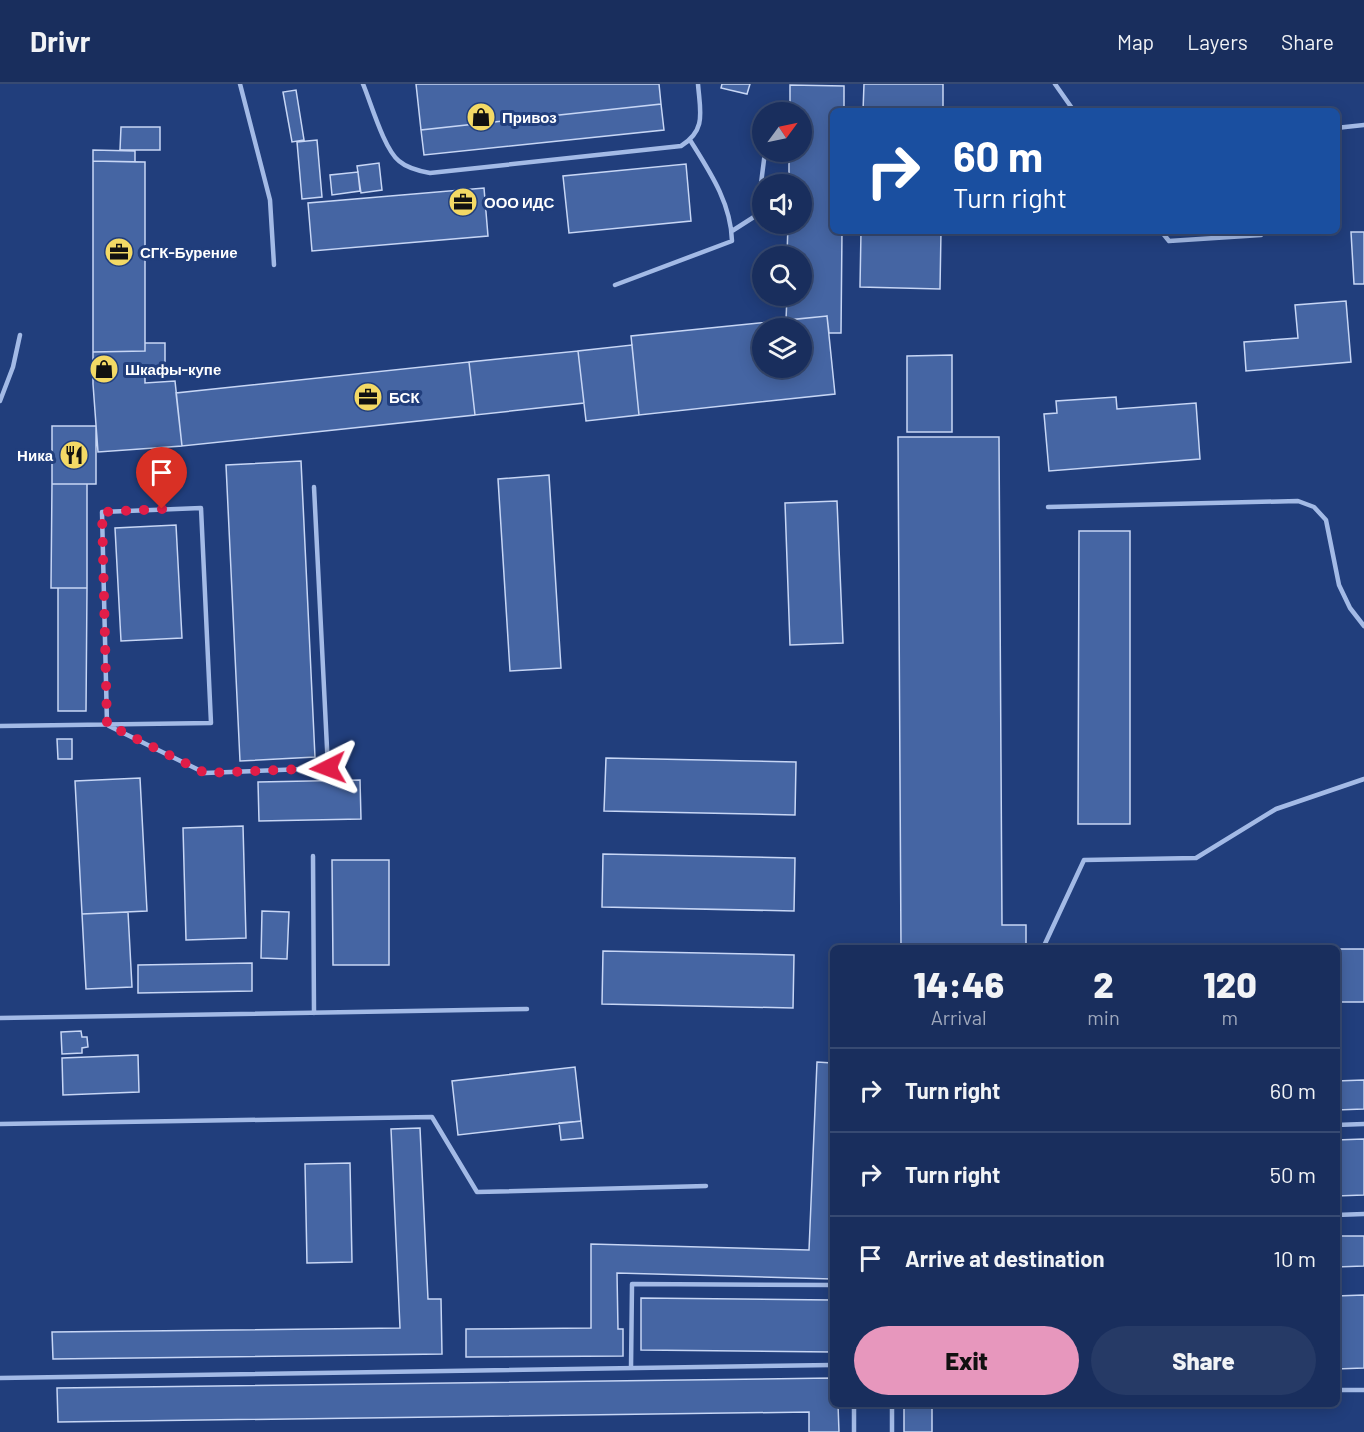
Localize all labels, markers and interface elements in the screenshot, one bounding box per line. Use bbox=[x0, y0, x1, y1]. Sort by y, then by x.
text: Drivr bbox=[30, 24, 90, 58]
text: Map bbox=[1117, 29, 1154, 54]
text: Layers bbox=[1187, 29, 1248, 54]
text: Share bbox=[1281, 29, 1334, 54]
shop icon: Привоз bbox=[465, 101, 497, 133]
north arrow bbox=[752, 102, 812, 162]
map controls bbox=[752, 102, 812, 378]
place label: Привоз bbox=[502, 108, 557, 126]
text: 60 m bbox=[953, 130, 1043, 180]
icon: right bbox=[854, 132, 932, 210]
button: sound bbox=[752, 174, 812, 234]
text: Turn right bbox=[953, 181, 1067, 213]
office icon: ООО ИДС bbox=[447, 186, 479, 218]
place label: ООО ИДС bbox=[484, 193, 554, 211]
office icon: СГК-Бурение bbox=[103, 236, 135, 268]
place label: СГК-Бурение bbox=[140, 243, 237, 261]
button: search bbox=[752, 246, 812, 306]
button: layers bbox=[752, 318, 812, 378]
shop icon: Шкафы-купе bbox=[88, 353, 120, 385]
place label: Шкафы-купе bbox=[125, 360, 221, 378]
office icon: БСК bbox=[352, 381, 384, 413]
place label: БСК bbox=[389, 388, 420, 406]
restaurant icon: Ника bbox=[58, 439, 90, 471]
place label: Ника bbox=[17, 446, 54, 464]
pin bbox=[136, 447, 187, 509]
icon: arrive bbox=[145, 456, 178, 489]
position arrow bbox=[296, 736, 360, 800]
text: 14:46 bbox=[913, 962, 1004, 1005]
text: 2 bbox=[1093, 962, 1114, 1005]
text: 120 bbox=[1203, 962, 1257, 1005]
text: Arrival bbox=[931, 1005, 987, 1029]
text: min bbox=[1087, 1005, 1120, 1029]
text: m bbox=[1222, 1005, 1238, 1029]
icon: right bbox=[854, 1074, 887, 1107]
text: Turn right bbox=[905, 1077, 1000, 1103]
text: 60 m bbox=[1270, 1077, 1316, 1103]
icon: right bbox=[854, 1158, 887, 1191]
text: Turn right bbox=[905, 1161, 1000, 1187]
text: 50 m bbox=[1270, 1161, 1316, 1187]
icon: arrive bbox=[854, 1242, 887, 1275]
text: Arrive at destination bbox=[905, 1245, 1104, 1271]
text: 10 m bbox=[1273, 1245, 1316, 1271]
button: Exit bbox=[854, 1326, 1079, 1395]
button: Share bbox=[1091, 1326, 1316, 1395]

